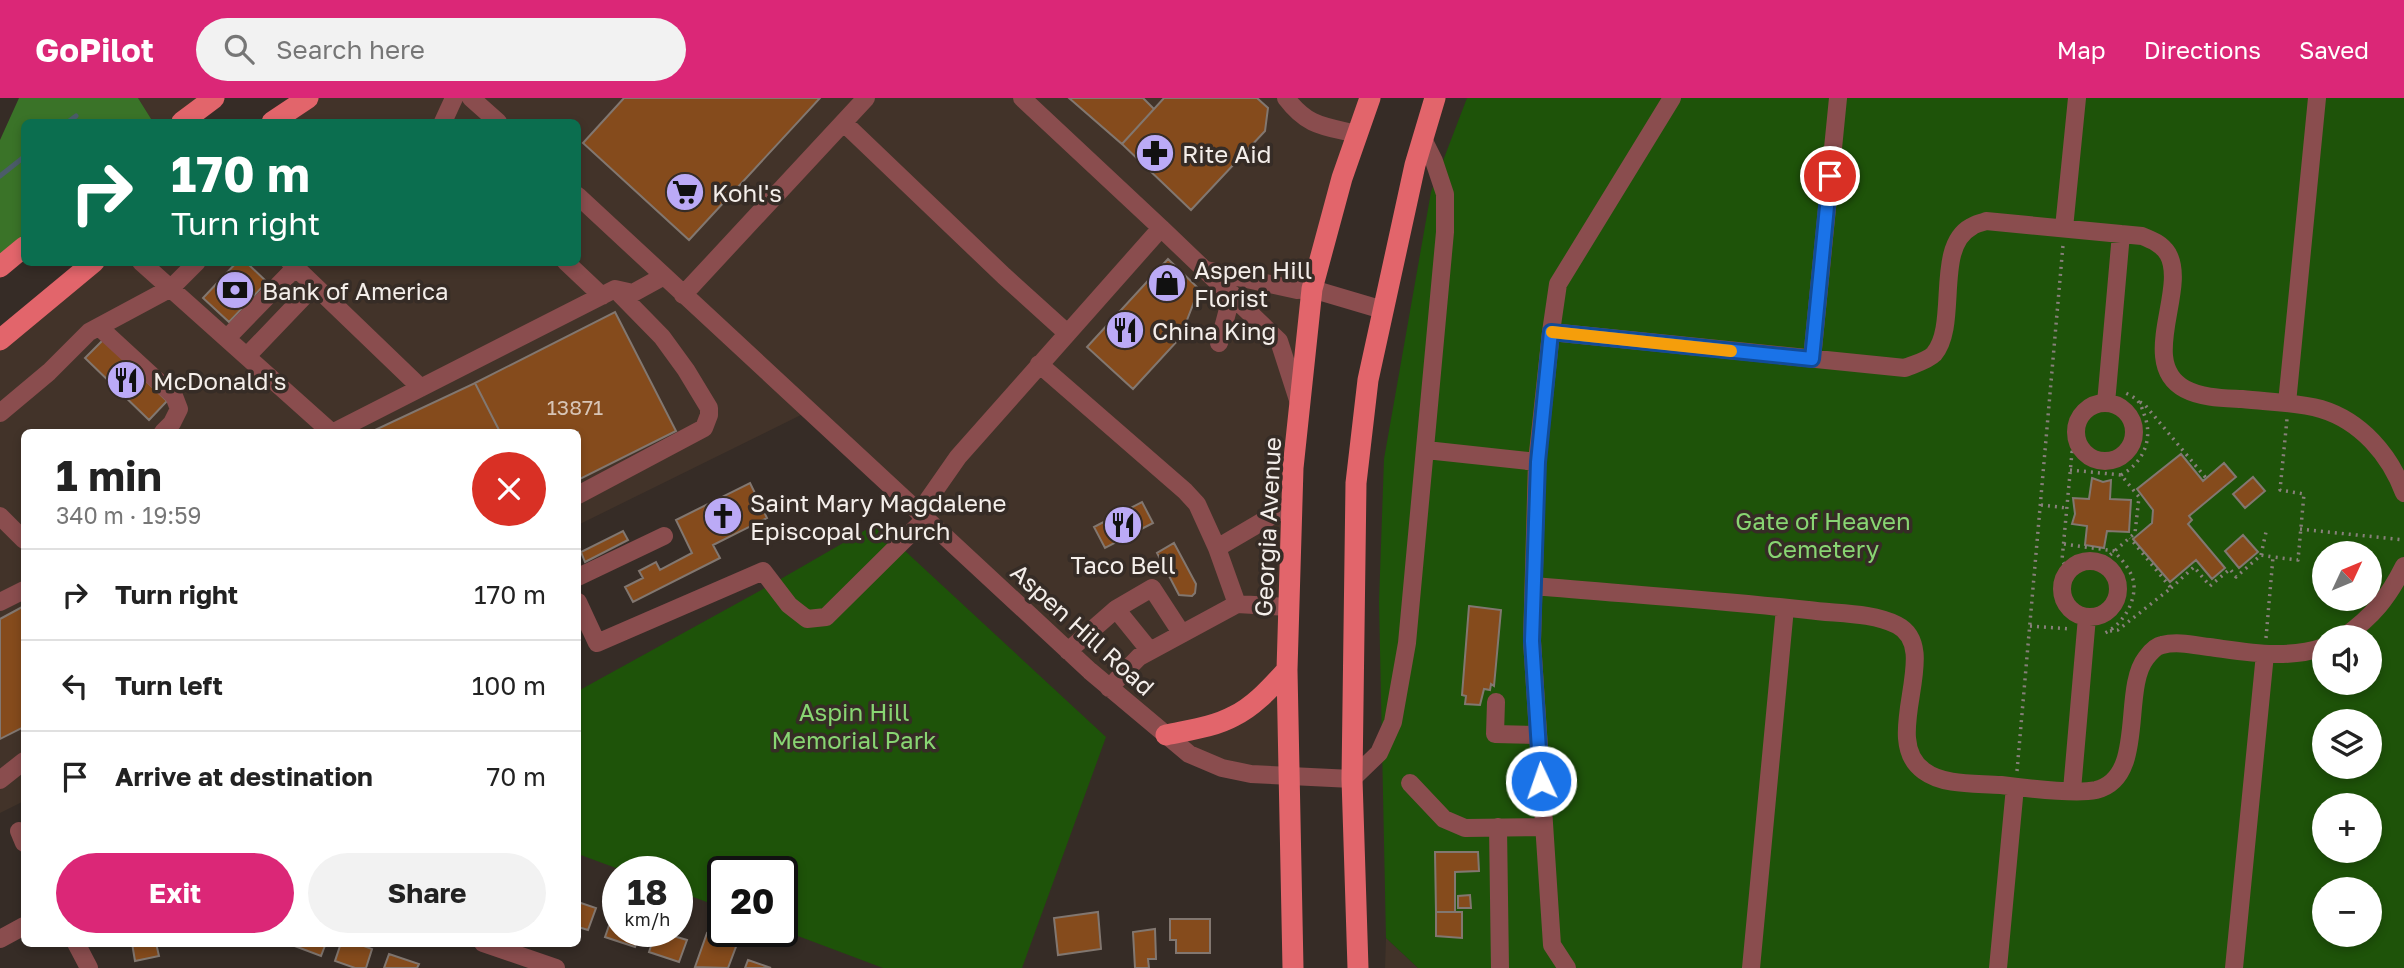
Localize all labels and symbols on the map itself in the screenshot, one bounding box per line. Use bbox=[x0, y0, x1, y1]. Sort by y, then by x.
pharmacy icon: Rite Aid bbox=[1134, 132, 1176, 174]
place label: Rite Aid bbox=[1182, 139, 1272, 168]
pin bbox=[1800, 146, 1860, 206]
supermarket icon: Kohl's bbox=[664, 171, 706, 213]
place label: Kohl's bbox=[712, 178, 782, 207]
place label: Aspen Hill Florist bbox=[1194, 255, 1312, 312]
shop icon: Aspen Hill Florist bbox=[1146, 262, 1188, 304]
bank icon: Bank of America bbox=[214, 269, 256, 311]
place label: Bank of America bbox=[262, 276, 449, 305]
restaurant icon: China King bbox=[1104, 309, 1146, 351]
place label: China King bbox=[1152, 316, 1276, 345]
restaurant icon: McDonald's bbox=[105, 359, 147, 401]
place label: McDonald's bbox=[153, 366, 286, 395]
house number: 13871 bbox=[547, 394, 603, 420]
street label: Georgia Avenue bbox=[1248, 436, 1286, 618]
place label: Saint Mary Magdalene Episcopal Church bbox=[750, 488, 1007, 545]
church icon: Saint Mary Magdalene Episcopal Church bbox=[702, 495, 744, 537]
restaurant icon: Taco Bell bbox=[1102, 504, 1144, 546]
park label: Gate of Heaven Cemetery bbox=[1735, 506, 1911, 563]
north arrow bbox=[2312, 541, 2382, 611]
place label: Taco Bell bbox=[1070, 550, 1176, 579]
street label: Aspen Hill Road bbox=[1005, 557, 1161, 701]
park label: Aspin Hill Memorial Park bbox=[771, 697, 937, 754]
position arrow bbox=[1504, 744, 1578, 818]
speed limit sign: 20 bbox=[707, 856, 798, 947]

